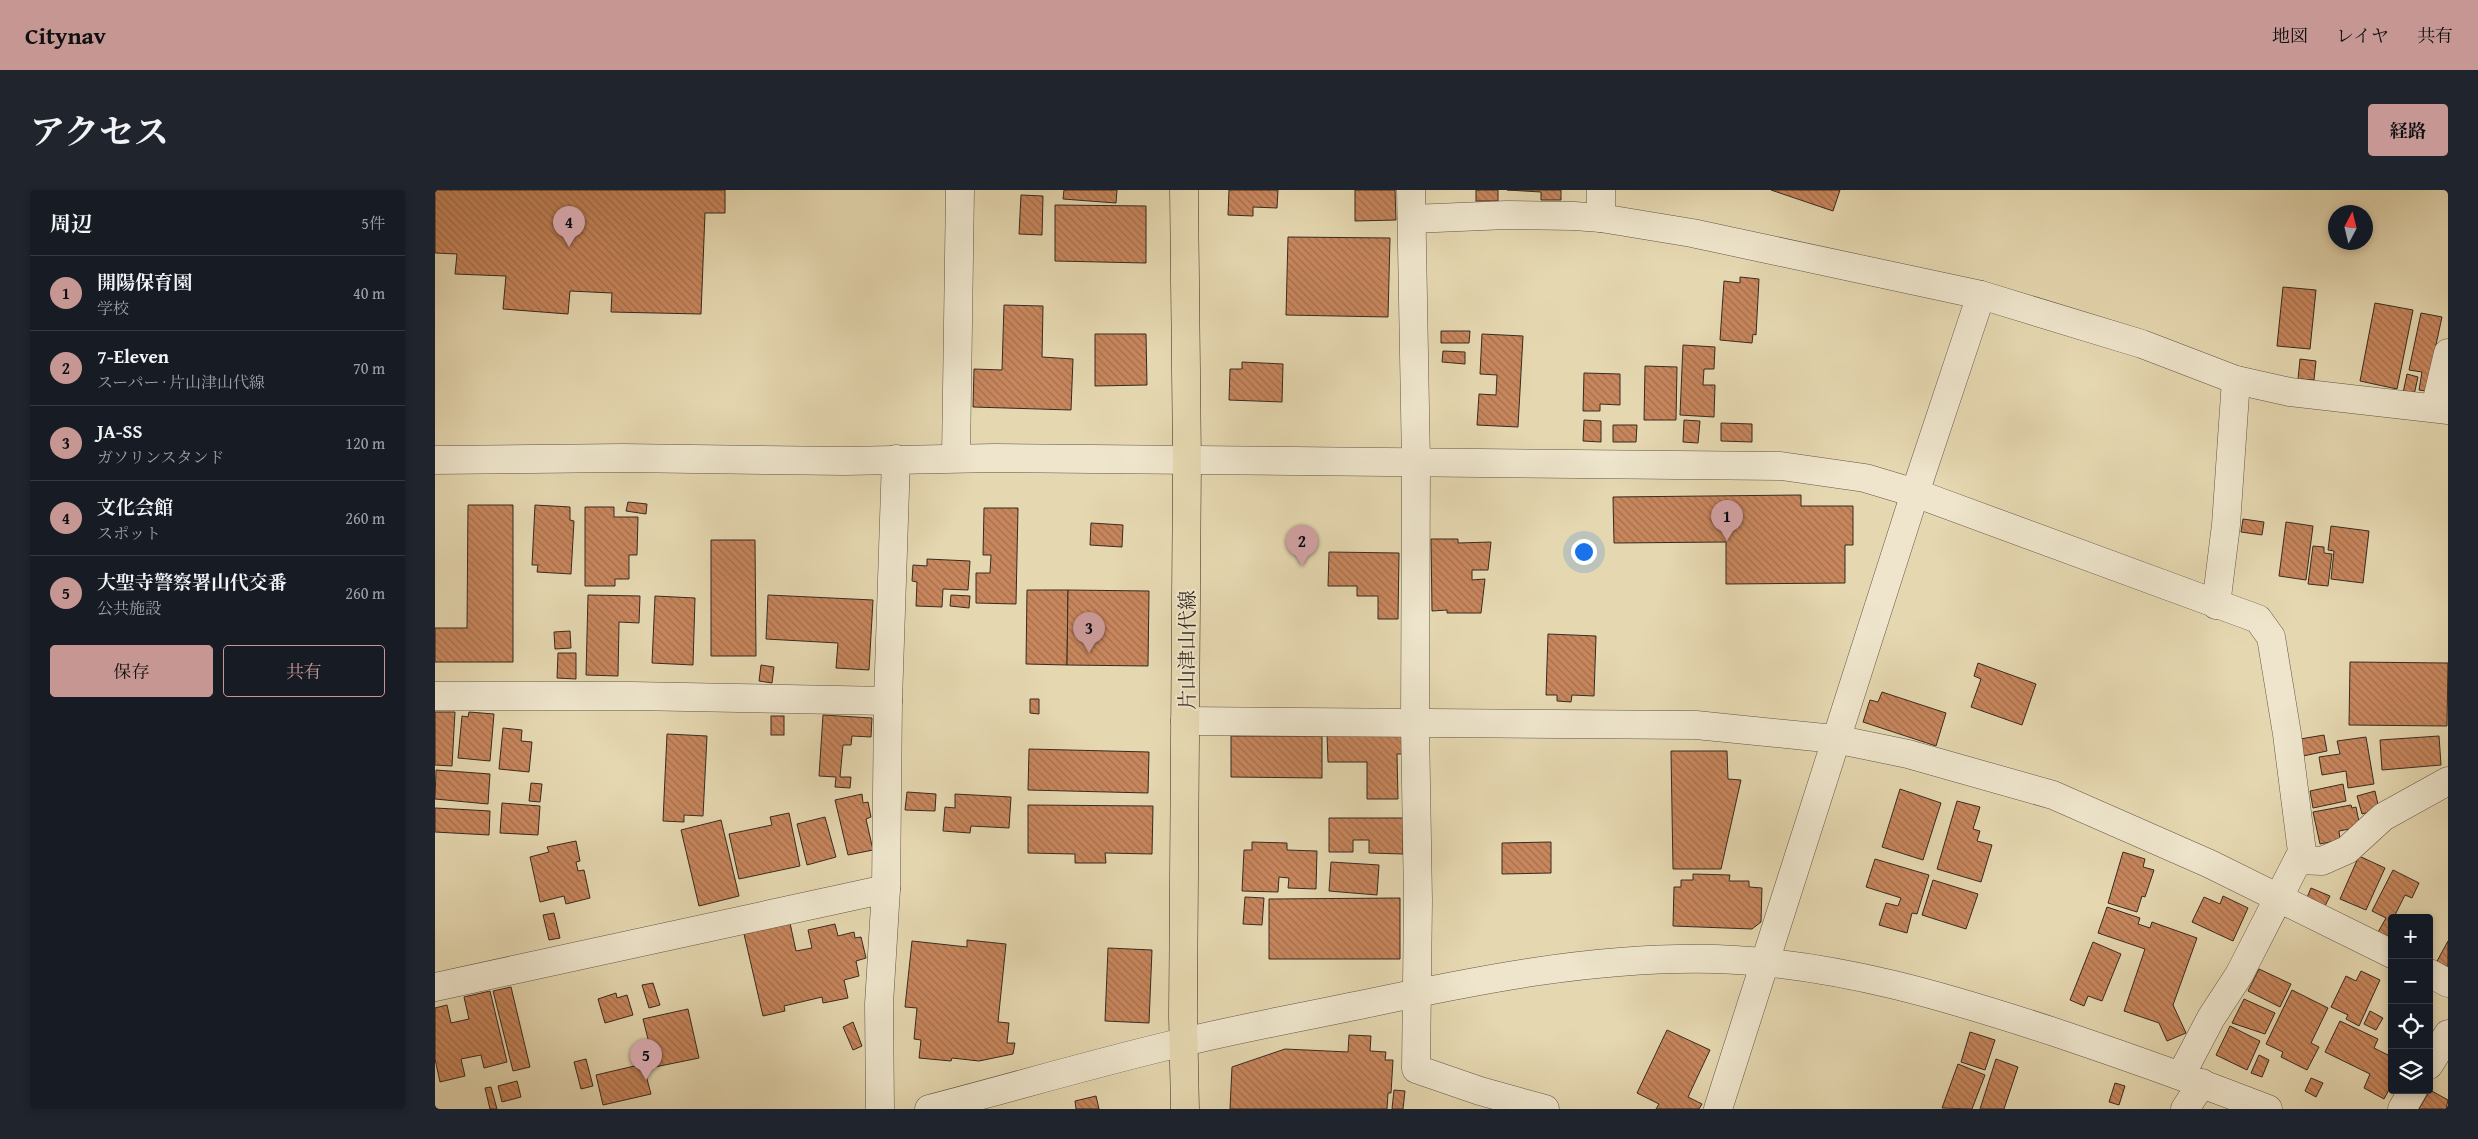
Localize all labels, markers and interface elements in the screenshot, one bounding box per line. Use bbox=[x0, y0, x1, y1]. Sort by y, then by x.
text: Citynav bbox=[25, 18, 106, 53]
text: 地図 bbox=[2272, 22, 2308, 49]
text: レイヤ bbox=[2336, 22, 2389, 49]
text: 共有 bbox=[2417, 22, 2453, 49]
button: 経路 bbox=[2368, 104, 2448, 156]
text: アクセス bbox=[30, 106, 169, 157]
north arrow bbox=[2328, 205, 2373, 250]
pin: 4 bbox=[553, 206, 585, 247]
text: 周辺 bbox=[50, 208, 92, 239]
text: 5件 bbox=[361, 211, 385, 235]
text: 開陽保育園 bbox=[97, 268, 192, 296]
text: 1 bbox=[62, 281, 70, 305]
text: 40 m bbox=[353, 281, 385, 305]
text: 学校 bbox=[97, 296, 129, 320]
text: 7-Eleven bbox=[97, 342, 169, 370]
text: 2 bbox=[62, 356, 70, 380]
text: 70 m bbox=[353, 356, 385, 380]
text: スーパー · 片山津山代線 bbox=[97, 370, 265, 394]
text: JA-SS bbox=[97, 417, 143, 445]
text: 3 bbox=[62, 431, 70, 455]
text: 120 m bbox=[345, 431, 385, 455]
text: ガソリンスタンド bbox=[97, 445, 225, 469]
text: 文化会館 bbox=[97, 493, 173, 521]
pin: 1 bbox=[1711, 500, 1743, 541]
text: 4 bbox=[62, 506, 70, 530]
text: 260 m bbox=[345, 506, 385, 530]
text: スポット bbox=[97, 521, 161, 545]
pin: 2 bbox=[1286, 525, 1318, 566]
your location bbox=[1571, 539, 1597, 565]
text: 大聖寺警察署山代交番 bbox=[97, 568, 287, 596]
text: 5 bbox=[62, 581, 70, 605]
text: 260 m bbox=[345, 581, 385, 605]
street label: 片山津山代線 bbox=[1172, 590, 1201, 710]
text: 公共施設 bbox=[97, 596, 161, 620]
pin: 3 bbox=[1073, 612, 1105, 653]
button: 保存 bbox=[50, 645, 213, 697]
button: 共有 bbox=[223, 645, 385, 697]
map controls bbox=[2388, 914, 2433, 1094]
button: + bbox=[2388, 914, 2433, 959]
button: − bbox=[2388, 959, 2433, 1004]
button: locate bbox=[2388, 1004, 2433, 1049]
pin: 5 bbox=[630, 1039, 662, 1080]
button: layers bbox=[2388, 1049, 2433, 1094]

